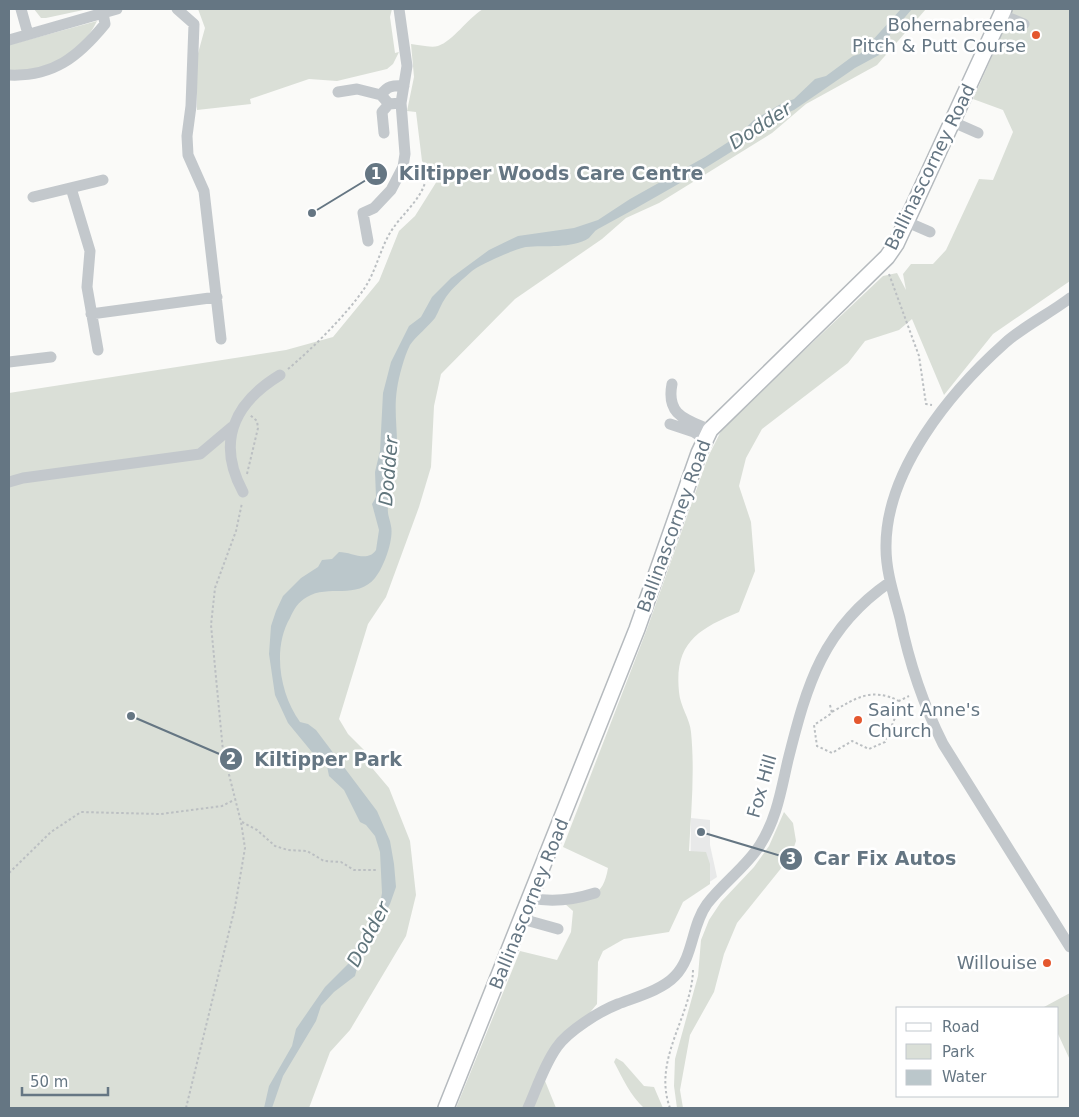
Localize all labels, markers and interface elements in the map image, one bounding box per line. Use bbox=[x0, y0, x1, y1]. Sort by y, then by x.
place label: Bohernabreena Pitch & Putt Course bbox=[852, 14, 1026, 56]
marker: Bohernabreena Pitch & Putt Course bbox=[1030, 29, 1042, 41]
street label: Ballinascorney Road bbox=[880, 80, 979, 253]
water label: Dodder bbox=[725, 96, 796, 153]
callout: Kiltipper Woods Care Centre bbox=[364, 157, 713, 191]
text: Kiltipper Woods Care Centre bbox=[399, 162, 703, 184]
text: 1 bbox=[371, 165, 381, 183]
water label: Dodder bbox=[374, 434, 402, 507]
street label: Ballinascorney Road bbox=[633, 437, 715, 615]
place label: Saint Anne's Church bbox=[868, 699, 980, 741]
marker: Saint Anne's Church bbox=[852, 714, 864, 726]
callout: Kiltipper Park bbox=[219, 742, 412, 776]
text: Kiltipper Park bbox=[254, 748, 402, 770]
text: 2 bbox=[226, 750, 236, 768]
street label: Fox Hill bbox=[742, 752, 781, 820]
street label: Ballinascorney Road bbox=[485, 815, 572, 992]
callout: Car Fix Autos bbox=[778, 842, 966, 876]
text: Car Fix Autos bbox=[814, 847, 956, 869]
text: 3 bbox=[786, 850, 796, 868]
water label: Dodder bbox=[342, 897, 395, 970]
place label: Willouise bbox=[957, 952, 1037, 973]
marker: Willouise bbox=[1041, 957, 1053, 969]
legend bbox=[896, 1007, 1059, 1097]
text: Road bbox=[942, 1018, 980, 1036]
text: Park bbox=[942, 1043, 975, 1061]
scale bar bbox=[22, 1064, 109, 1096]
text: Water bbox=[942, 1068, 987, 1086]
text: 50 m bbox=[30, 1073, 68, 1091]

